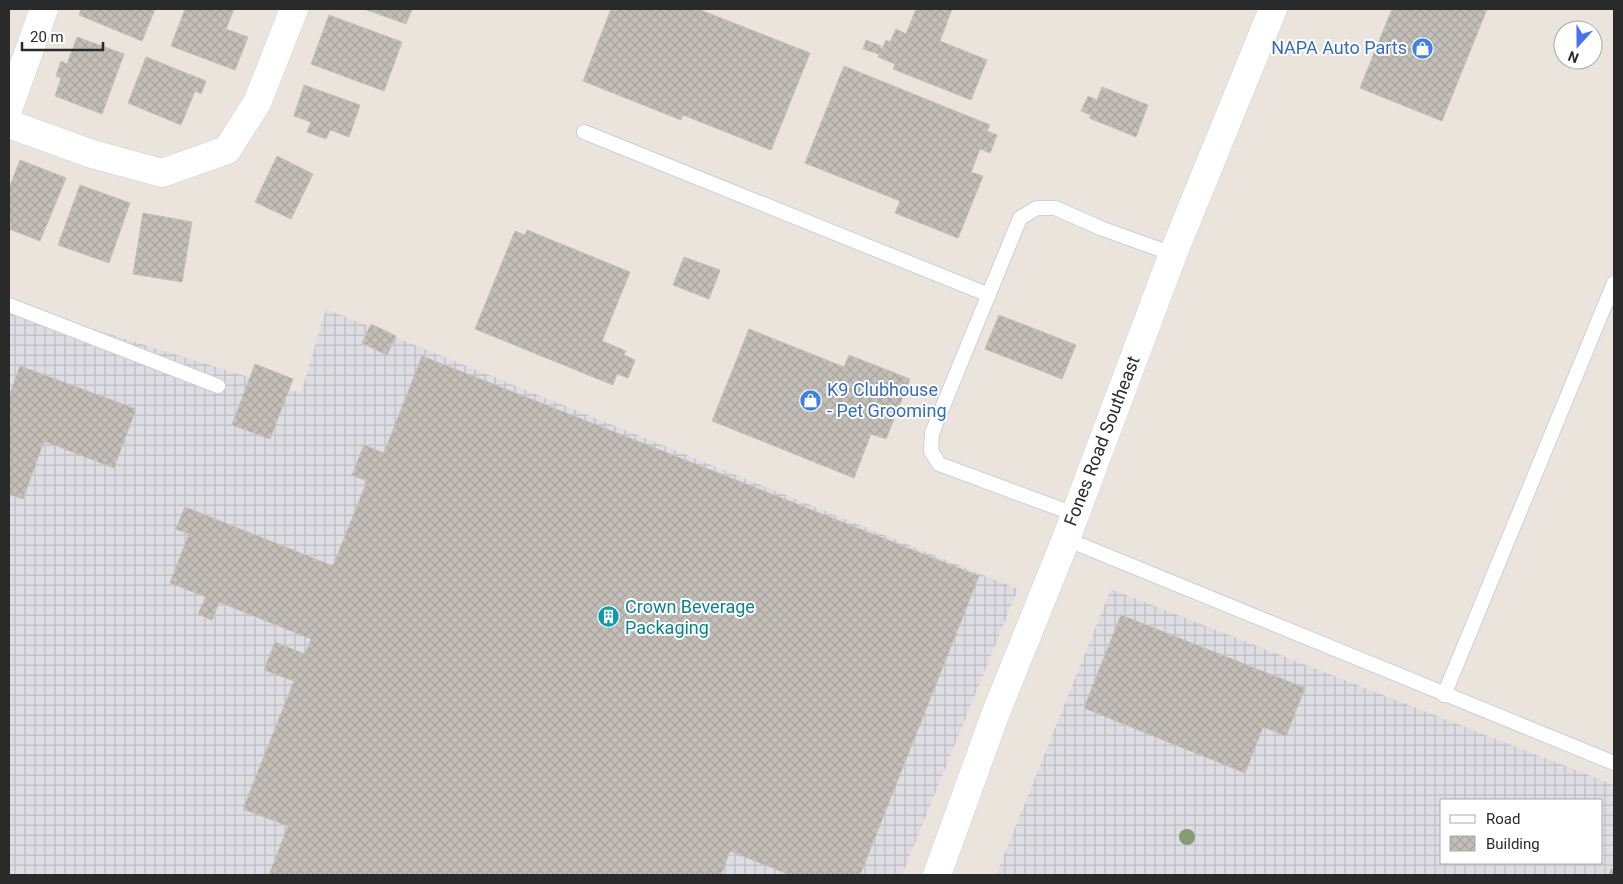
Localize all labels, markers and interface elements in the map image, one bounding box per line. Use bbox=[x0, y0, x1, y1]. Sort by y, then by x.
scale bar bbox=[22, 20, 104, 52]
north arrow bbox=[1553, 20, 1603, 70]
text: 20 m bbox=[30, 28, 64, 46]
shop icon: NAPA Auto Parts bbox=[1411, 36, 1435, 60]
place label: NAPA Auto Parts bbox=[1271, 37, 1407, 58]
text: N bbox=[1566, 48, 1581, 66]
street label: Fones Road Southeast bbox=[1059, 353, 1144, 529]
place label: K9 Clubhouse - Pet Grooming bbox=[827, 379, 947, 421]
shop icon: K9 Clubhouse - Pet Grooming bbox=[799, 388, 823, 412]
place label: Crown Beverage Packaging bbox=[625, 596, 755, 638]
building icon: Crown Beverage Packaging bbox=[597, 605, 621, 629]
legend bbox=[1440, 799, 1603, 864]
text: Road bbox=[1486, 810, 1520, 828]
text: Building bbox=[1486, 835, 1540, 853]

